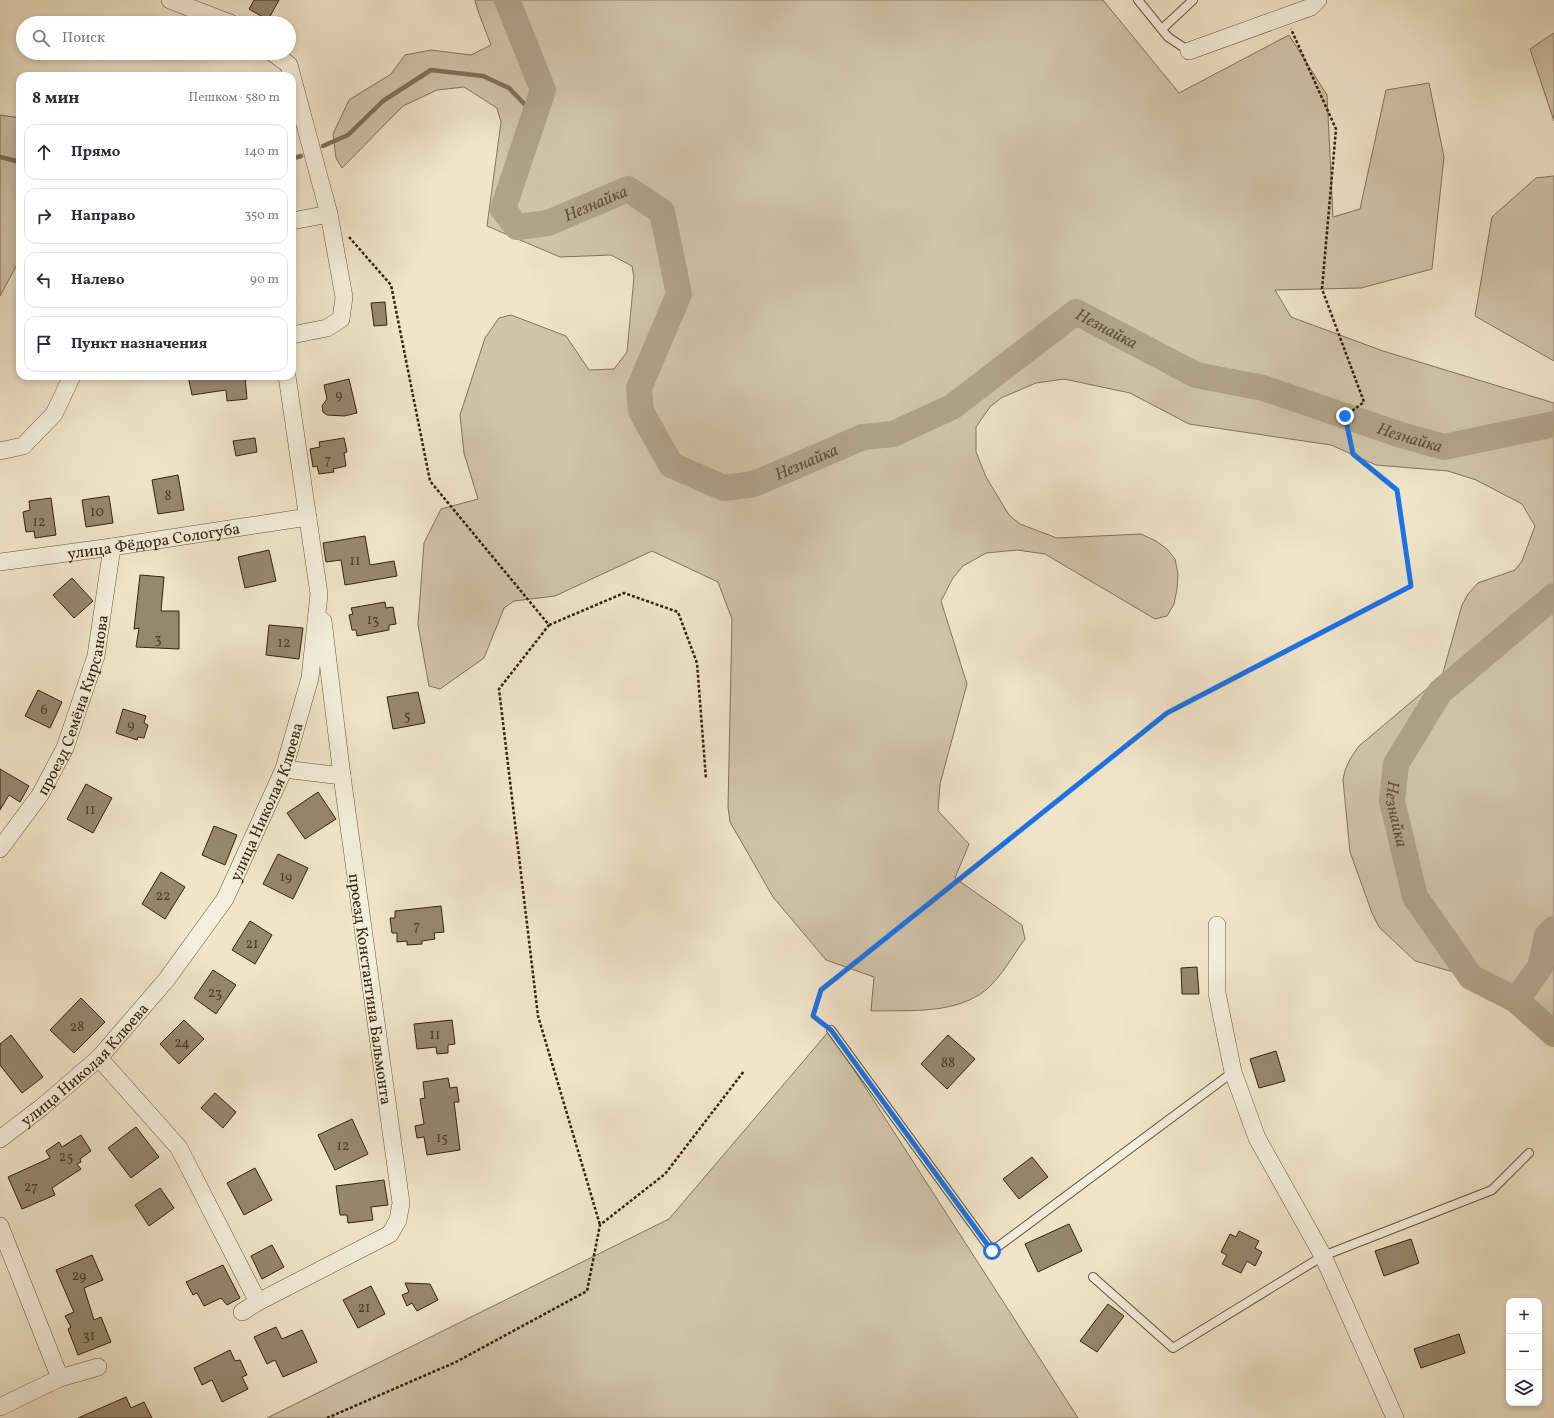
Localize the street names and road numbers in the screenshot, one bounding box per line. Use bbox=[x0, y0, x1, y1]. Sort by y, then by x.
street label: улица Фёдора Сологуба bbox=[66, 519, 242, 566]
street label: проезд Семёна Кирсанова bbox=[33, 613, 115, 800]
street label: улица Николая Клюева bbox=[225, 720, 310, 885]
street label: проезд Константина Бальмонта bbox=[342, 872, 396, 1106]
street label: улица Николая Клюева bbox=[17, 999, 155, 1132]

